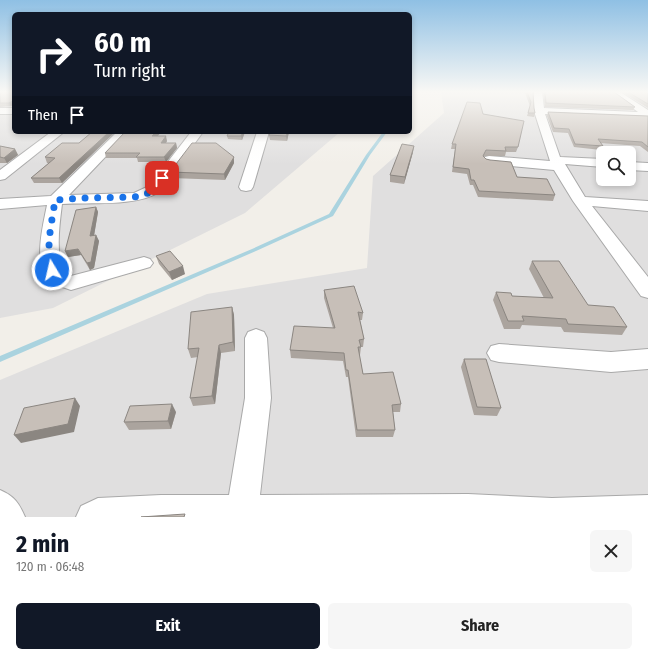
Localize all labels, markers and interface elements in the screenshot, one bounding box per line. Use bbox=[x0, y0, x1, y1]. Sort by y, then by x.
text: 60 m bbox=[94, 26, 151, 59]
icon: right bbox=[28, 28, 80, 80]
text: Turn right bbox=[94, 60, 166, 82]
icon: arrive bbox=[66, 104, 88, 126]
text: Then bbox=[28, 106, 58, 124]
map controls bbox=[596, 146, 636, 186]
button: search bbox=[596, 146, 636, 186]
pin bbox=[145, 161, 179, 195]
icon: arrive bbox=[151, 167, 173, 189]
position arrow bbox=[31, 249, 73, 291]
text: 2 min bbox=[16, 530, 69, 558]
button: close bbox=[590, 530, 632, 572]
text: 120 m · 06:48 bbox=[16, 559, 84, 574]
button: Exit bbox=[16, 603, 320, 649]
button: Share bbox=[328, 603, 632, 649]

